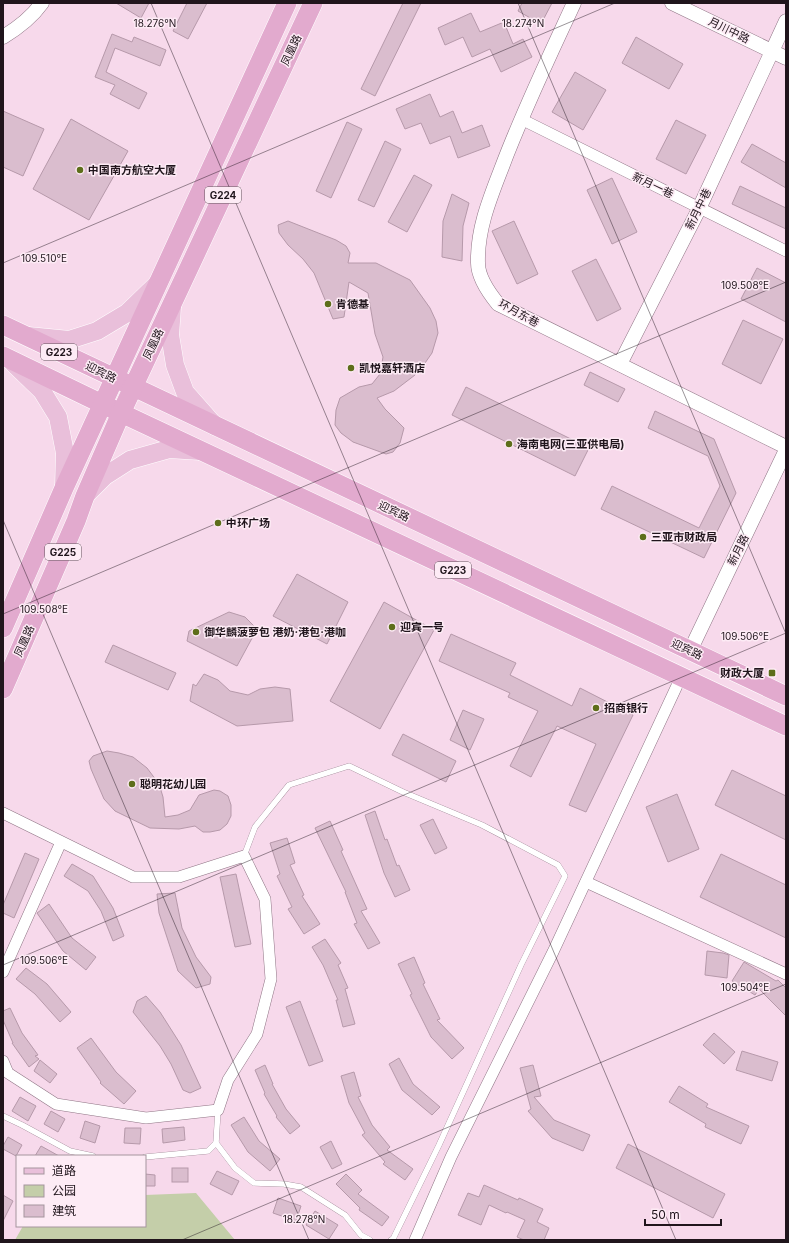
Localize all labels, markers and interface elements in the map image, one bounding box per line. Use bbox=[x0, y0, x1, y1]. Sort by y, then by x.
street label: 月川中路 bbox=[706, 14, 752, 46]
text: 18.276°N bbox=[134, 17, 176, 29]
text: 18.274°N bbox=[502, 17, 544, 29]
street label: 凤凰路 bbox=[278, 32, 304, 68]
place label: 中国南方航空大厦 bbox=[88, 163, 176, 177]
marker: 中国南方航空大厦 bbox=[75, 165, 85, 175]
street label: 新月一巷 bbox=[630, 169, 676, 201]
street label: 新月中巷 bbox=[682, 186, 714, 232]
road number: G224 bbox=[205, 187, 241, 203]
text: 109.510°E bbox=[21, 252, 67, 264]
text: 109.508°E bbox=[721, 279, 769, 291]
street label: 环月东巷 bbox=[496, 296, 542, 330]
place label: 肯德基 bbox=[336, 297, 369, 311]
marker: 肯德基 bbox=[323, 299, 333, 309]
street label: 凤凰路 bbox=[140, 326, 166, 362]
road number: G223 bbox=[41, 344, 77, 360]
street label: 迎宾路 bbox=[83, 358, 119, 386]
place label: 凯悦嘉轩酒店 bbox=[359, 361, 425, 375]
marker: 凯悦嘉轩酒店 bbox=[346, 363, 356, 373]
place label: 海南电网(三亚供电局) bbox=[517, 437, 624, 451]
marker: 海南电网(三亚供电局) bbox=[504, 439, 514, 449]
street label: 迎宾路 bbox=[376, 498, 412, 524]
place label: 中环广场 bbox=[226, 516, 270, 530]
marker: 中环广场 bbox=[213, 518, 223, 528]
place label: 三亚市财政局 bbox=[651, 530, 717, 544]
marker: 三亚市财政局 bbox=[638, 532, 648, 542]
street label: 新月路 bbox=[724, 532, 752, 568]
road number: G225 bbox=[45, 544, 81, 560]
road number: G223 bbox=[435, 562, 471, 578]
text: 109.508°E bbox=[20, 603, 68, 615]
place label: 迎宾一号 bbox=[400, 620, 444, 634]
marker: 迎宾一号 bbox=[387, 622, 397, 632]
street label: 凤凰路 bbox=[11, 623, 37, 659]
place label: 御华麟菠萝包 港奶·港包·港咖 bbox=[204, 625, 346, 639]
marker: 御华麟菠萝包 港奶·港包·港咖 bbox=[191, 627, 201, 637]
text: 109.506°E bbox=[721, 630, 769, 642]
street label: 迎宾路 bbox=[669, 636, 705, 662]
place label: 财政大厦 bbox=[720, 666, 764, 680]
marker: 财政大厦 bbox=[767, 668, 777, 678]
place label: 招商银行 bbox=[604, 701, 648, 715]
marker: 招商银行 bbox=[591, 703, 601, 713]
place label: 聪明花幼儿园 bbox=[140, 777, 206, 791]
marker: 聪明花幼儿园 bbox=[127, 779, 137, 789]
text: 109.506°E bbox=[20, 954, 68, 966]
text: 109.504°E bbox=[721, 981, 769, 993]
legend bbox=[16, 1155, 146, 1227]
text: 道路 bbox=[52, 1163, 76, 1178]
text: 公园 bbox=[52, 1183, 76, 1198]
scale bar bbox=[645, 1201, 721, 1227]
text: 建筑 bbox=[52, 1203, 76, 1218]
text: 50 m bbox=[651, 1207, 680, 1222]
text: 18.278°N bbox=[283, 1213, 325, 1225]

